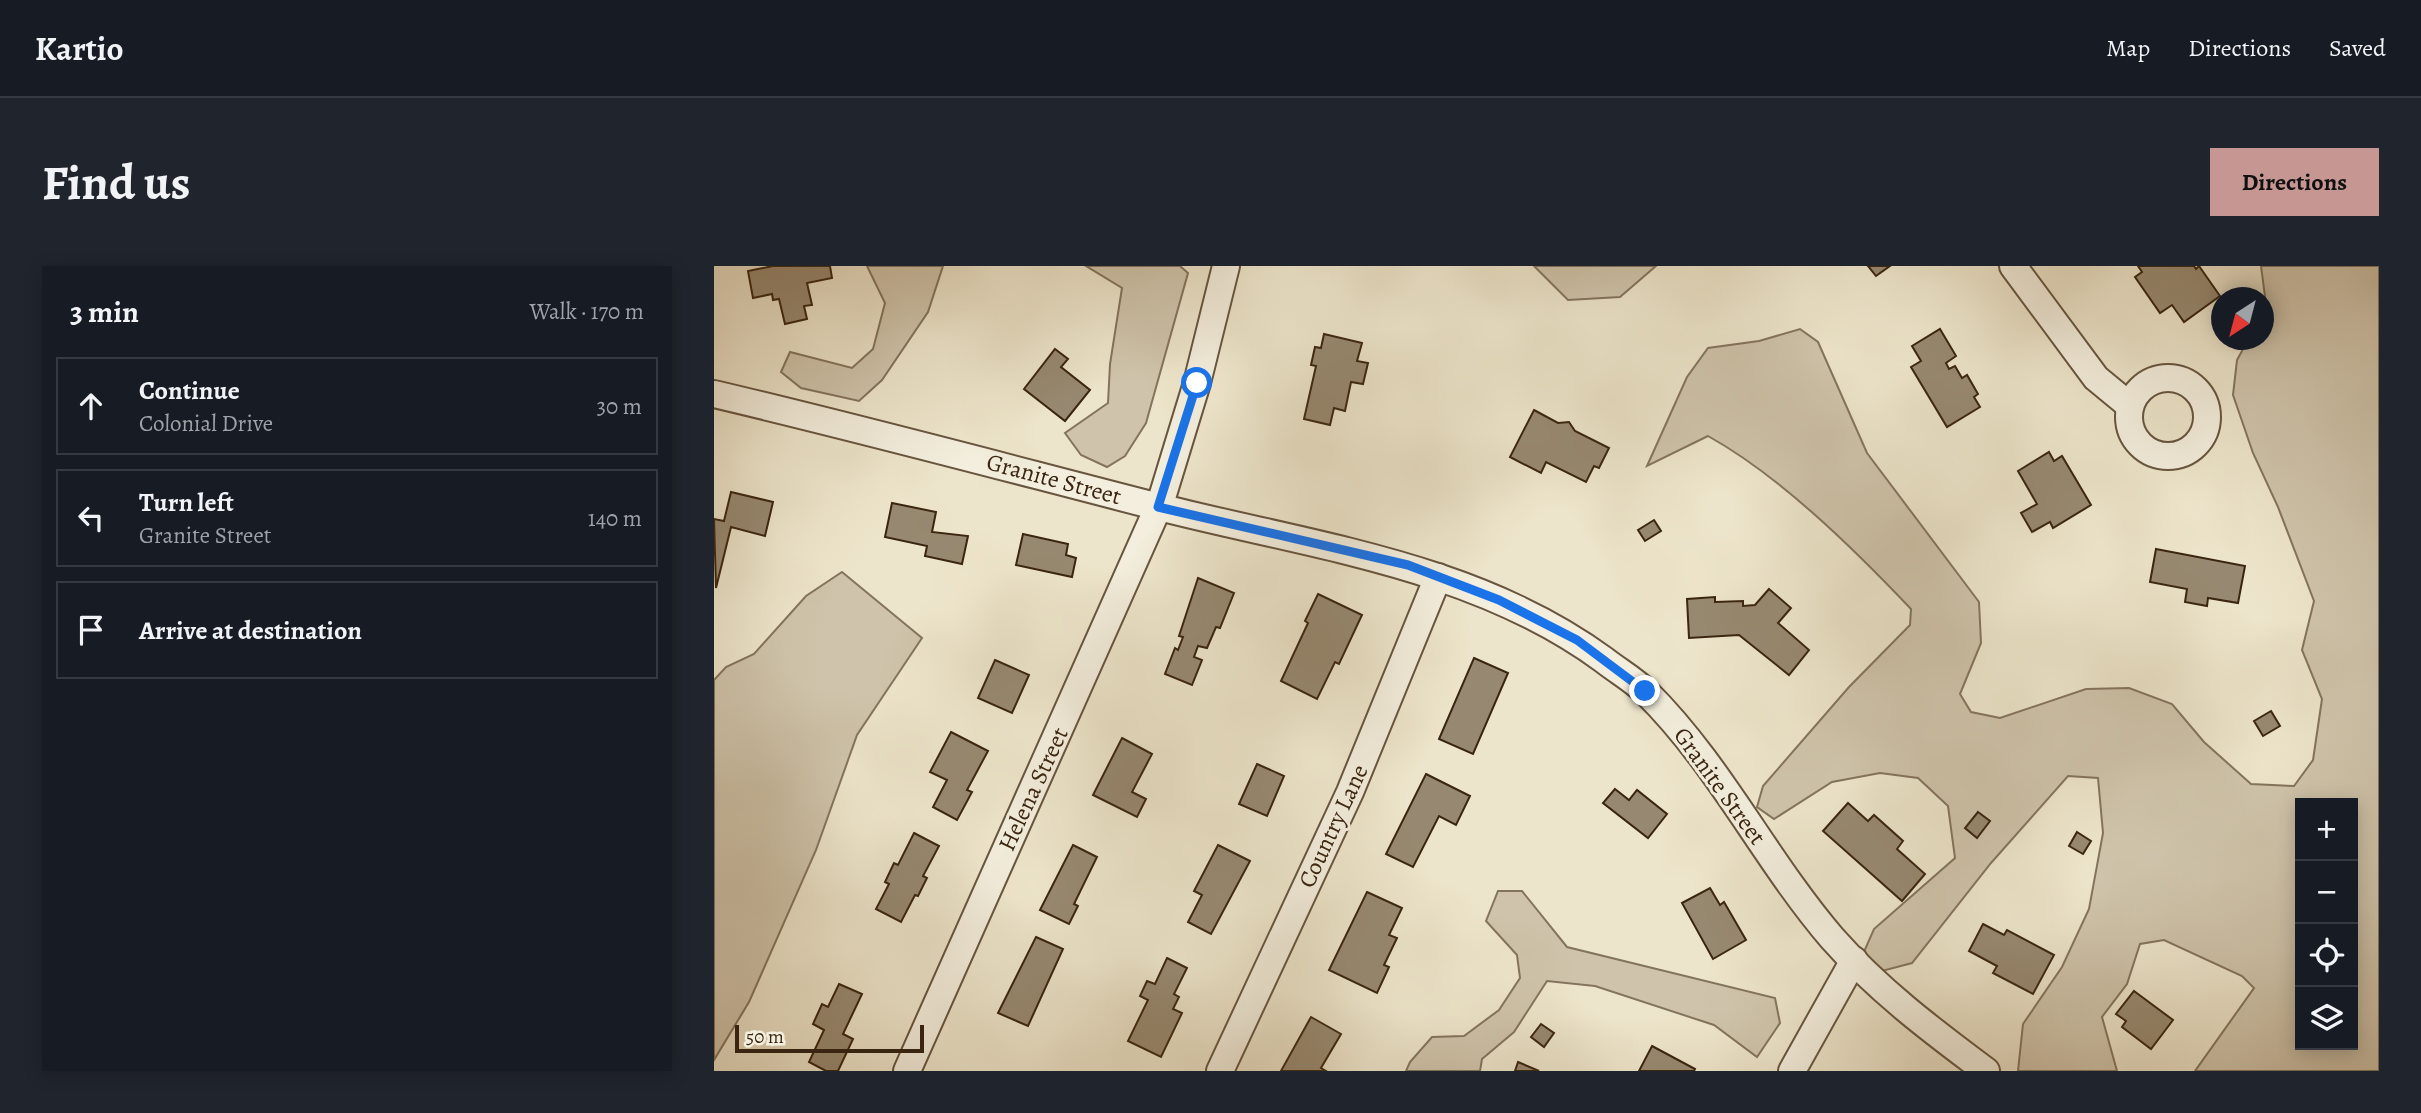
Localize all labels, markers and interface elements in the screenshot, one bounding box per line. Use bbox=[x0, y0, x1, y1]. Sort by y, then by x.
text: Kartio bbox=[35, 26, 123, 71]
text: Map bbox=[2106, 32, 2150, 64]
text: Directions bbox=[2188, 32, 2291, 64]
text: Saved bbox=[2329, 32, 2386, 64]
button: Directions bbox=[2210, 148, 2379, 216]
text: Find us bbox=[42, 149, 190, 216]
north arrow bbox=[2211, 287, 2274, 350]
text: 3 min bbox=[70, 292, 139, 332]
text: Walk · 170 m bbox=[530, 296, 644, 327]
route start bbox=[1181, 367, 1212, 398]
text: Continue bbox=[139, 373, 240, 408]
icon: ahead bbox=[72, 387, 110, 425]
text: 30 m bbox=[596, 391, 642, 422]
text: Colonial Drive bbox=[139, 408, 273, 439]
street label: Granite Street bbox=[983, 446, 1125, 512]
text: Turn left bbox=[139, 485, 234, 520]
icon: left bbox=[72, 499, 110, 537]
text: 140 m bbox=[588, 503, 642, 534]
text: Granite Street bbox=[139, 520, 271, 551]
icon: arrive bbox=[72, 611, 110, 649]
text: Arrive at destination bbox=[139, 613, 362, 648]
route end bbox=[1629, 675, 1660, 706]
street label: Granite Street bbox=[1666, 721, 1774, 851]
street label: Helena Street bbox=[990, 722, 1076, 856]
street label: Country Lane bbox=[1290, 759, 1376, 893]
map controls bbox=[2295, 798, 2358, 1050]
button: + bbox=[2295, 798, 2358, 861]
button: − bbox=[2295, 861, 2358, 924]
button: locate bbox=[2295, 924, 2358, 987]
button: layers bbox=[2295, 987, 2358, 1050]
scale bar bbox=[735, 1022, 924, 1054]
text: 50 m bbox=[746, 1024, 784, 1050]

